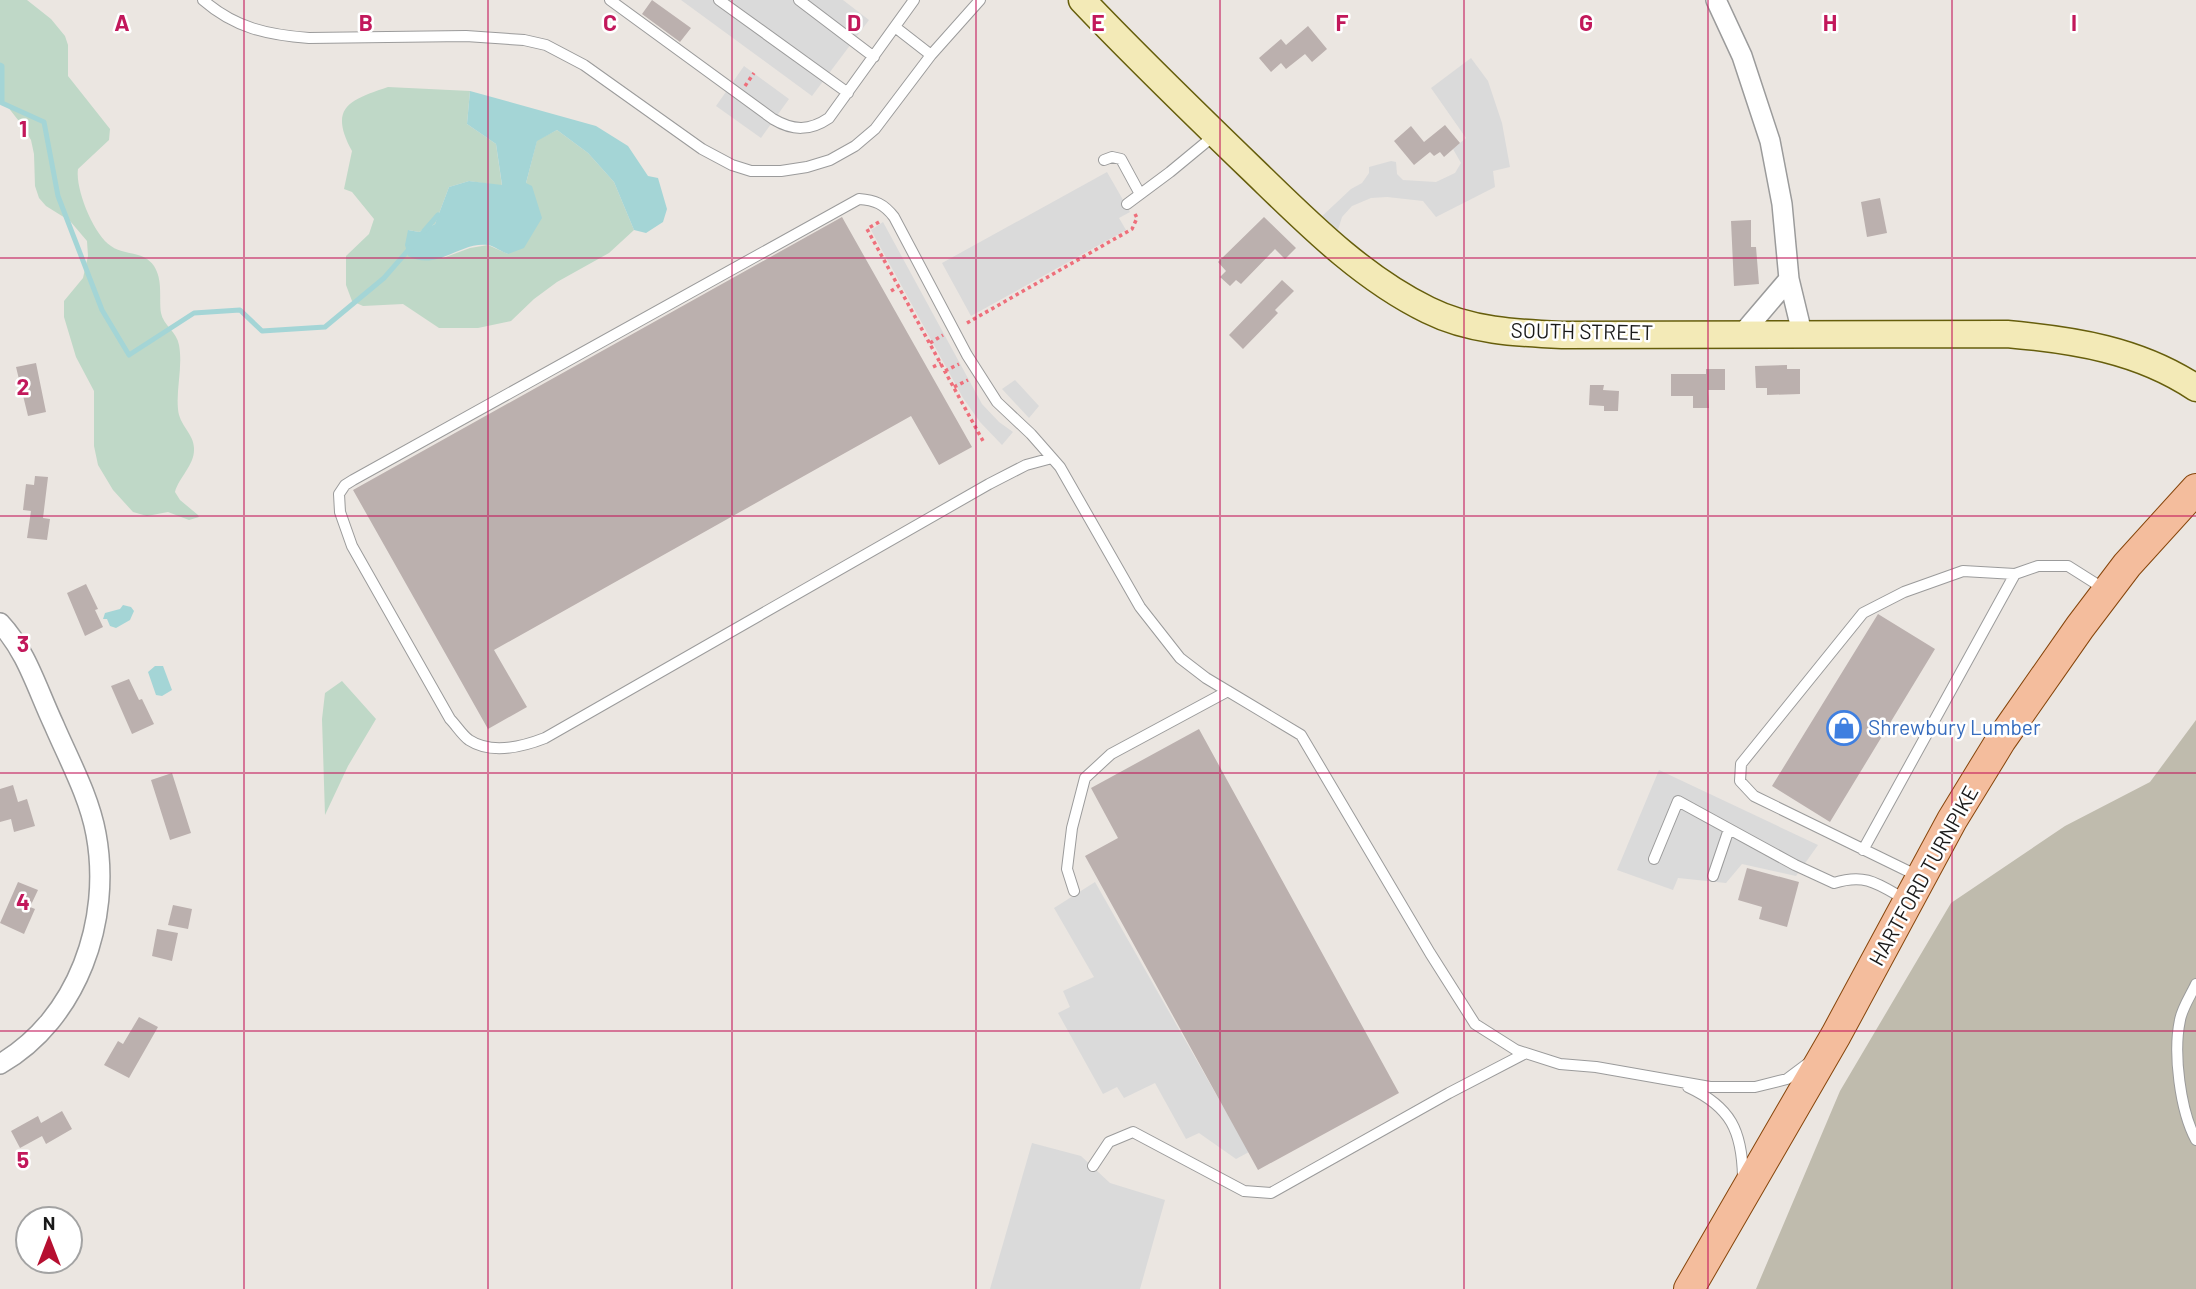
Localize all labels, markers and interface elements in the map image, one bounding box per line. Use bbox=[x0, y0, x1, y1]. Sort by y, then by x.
text: A bbox=[114, 8, 130, 36]
text: B bbox=[359, 8, 373, 36]
text: C bbox=[603, 8, 617, 36]
text: D bbox=[847, 8, 861, 36]
text: E bbox=[1091, 8, 1105, 36]
text: F bbox=[1336, 8, 1349, 36]
text: G bbox=[1579, 8, 1593, 36]
text: H bbox=[1823, 8, 1837, 36]
text: I bbox=[2071, 8, 2077, 36]
text: 1 bbox=[19, 114, 27, 142]
street label: SOUTH STREET bbox=[1510, 317, 1654, 344]
text: 2 bbox=[17, 372, 29, 400]
text: 3 bbox=[17, 629, 29, 657]
shop icon: Shrewbury Lumber bbox=[1825, 709, 1863, 747]
place label: Shrewbury Lumber bbox=[1868, 714, 2041, 739]
street label: HARTFORD TURNPIKE bbox=[1863, 781, 1983, 970]
text: 4 bbox=[16, 887, 30, 915]
text: 5 bbox=[17, 1145, 29, 1173]
north arrow bbox=[14, 1205, 84, 1275]
text: N bbox=[43, 1211, 55, 1234]

